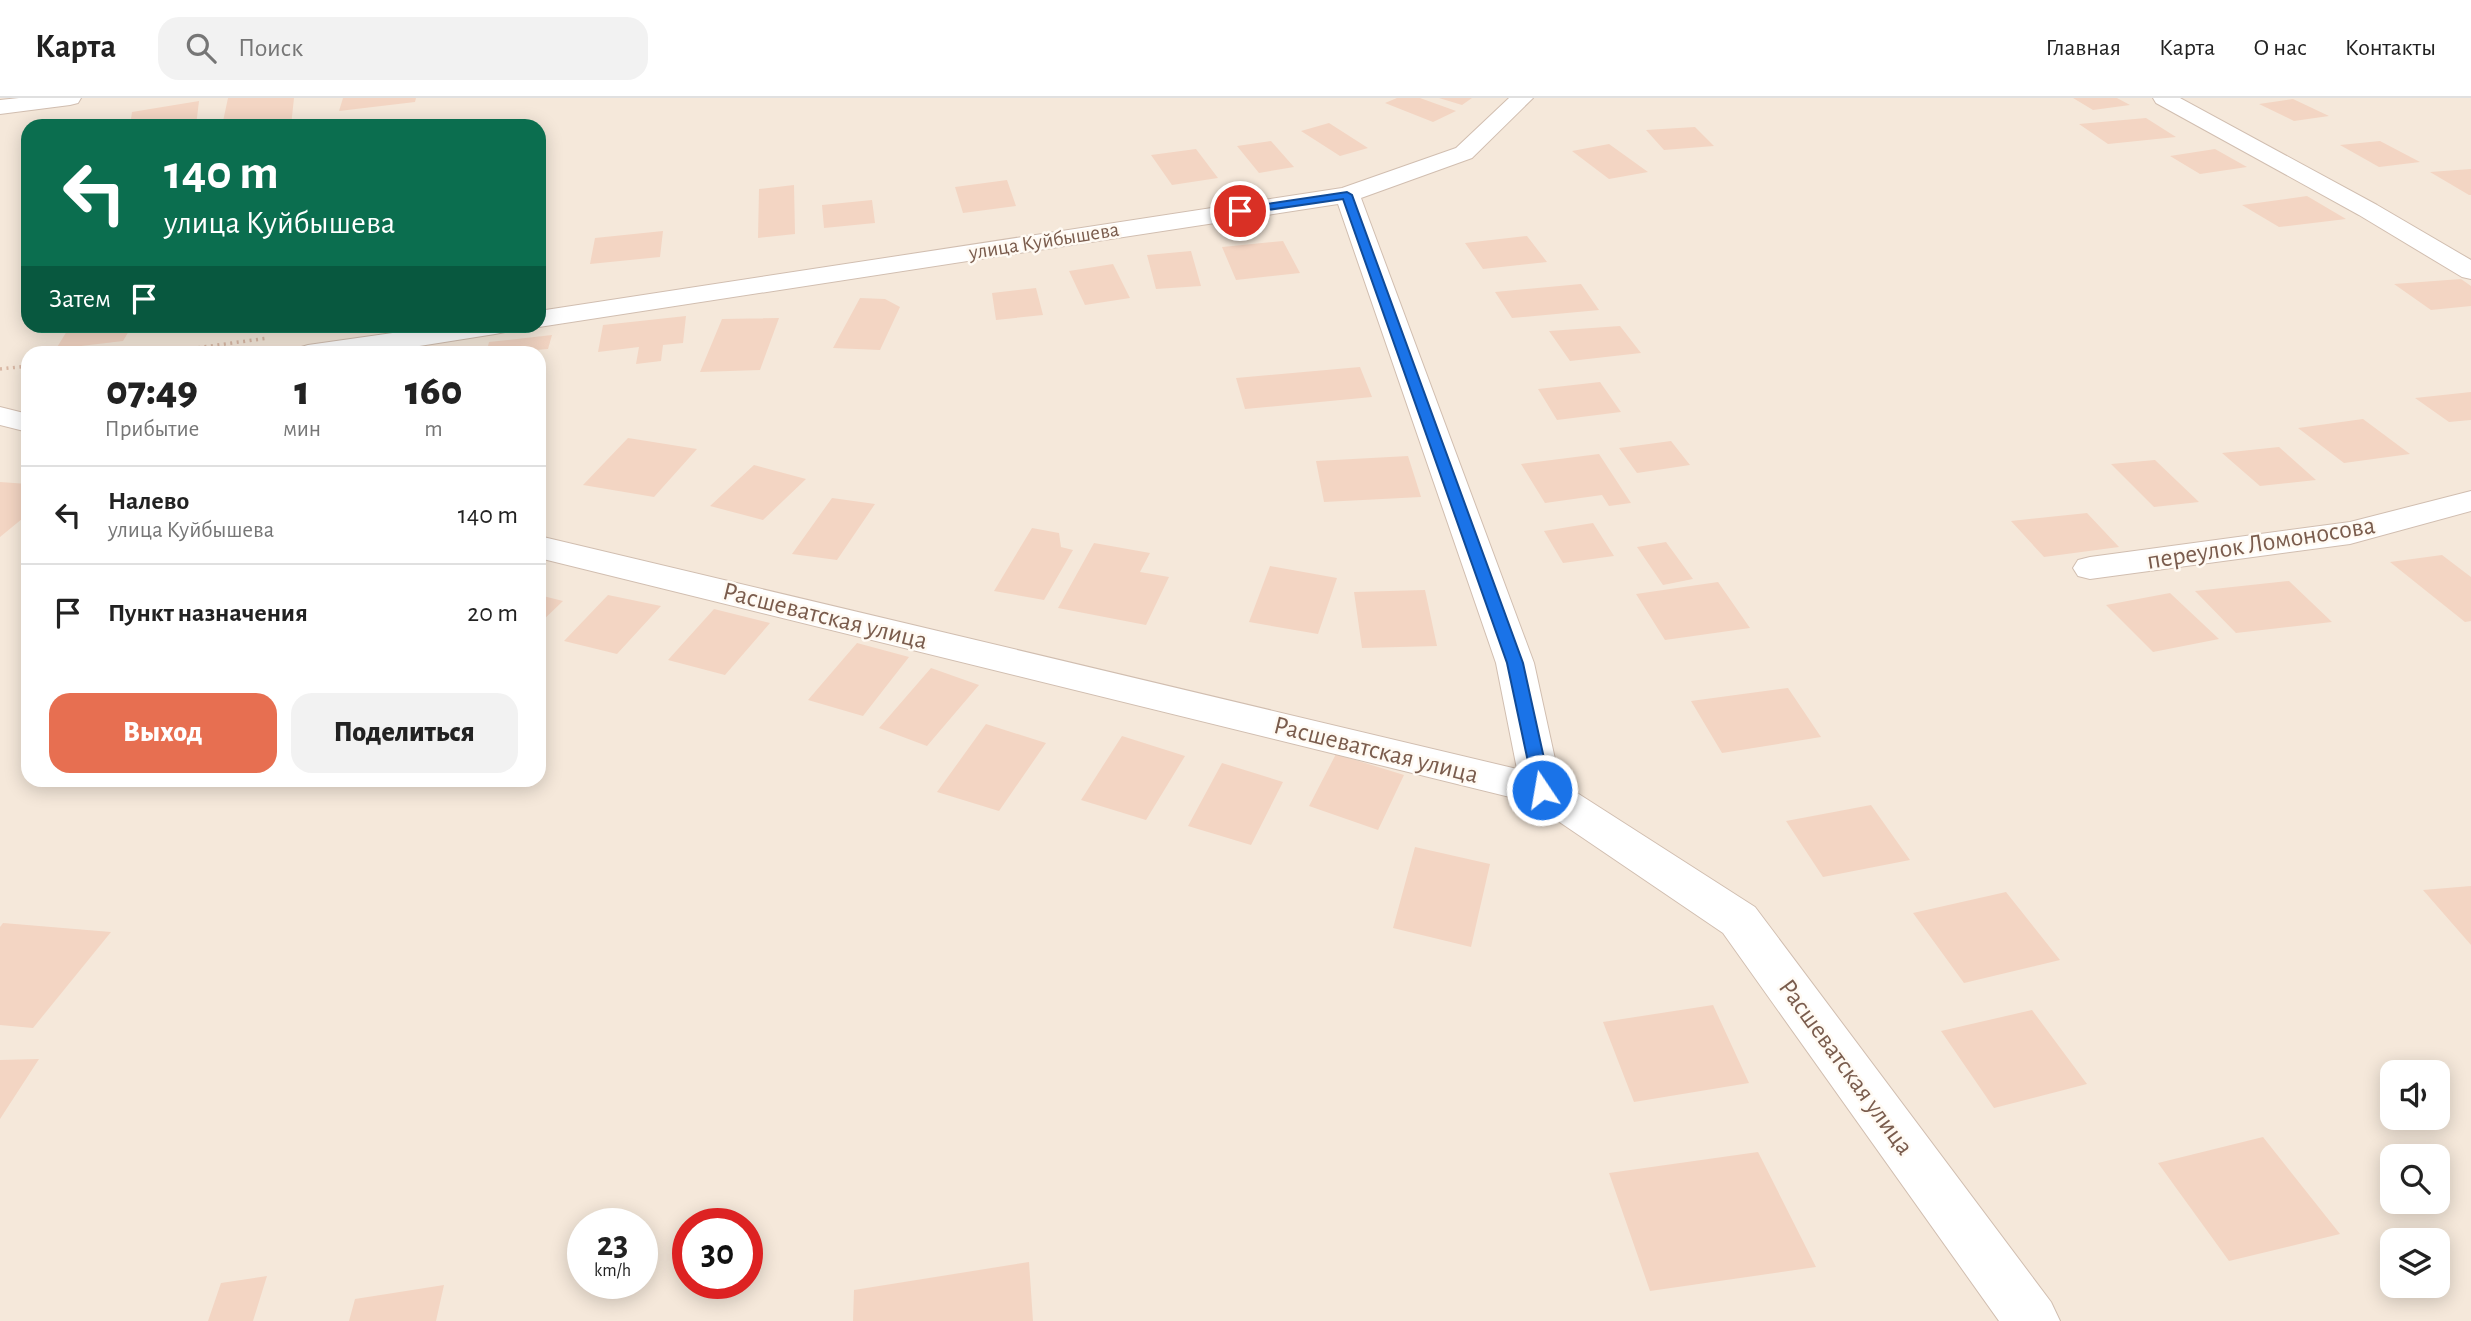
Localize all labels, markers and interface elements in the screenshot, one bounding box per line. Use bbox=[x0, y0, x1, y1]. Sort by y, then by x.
search box bbox=[158, 17, 648, 80]
icon: search bbox=[182, 29, 220, 67]
text: Карта bbox=[35, 31, 116, 64]
text: Поиск bbox=[238, 35, 303, 61]
text: Главная bbox=[2046, 36, 2121, 60]
text: Карта bbox=[2159, 36, 2215, 60]
text: О нас bbox=[2253, 36, 2307, 60]
text: Контакты bbox=[2345, 36, 2436, 60]
icon: left bbox=[49, 147, 140, 238]
text: 140 m bbox=[164, 149, 279, 198]
pin bbox=[1210, 181, 1270, 241]
icon: arrive bbox=[1221, 192, 1259, 230]
text: улица Куйбышева bbox=[164, 207, 395, 239]
street label: улица Куйбышева bbox=[966, 219, 1121, 263]
icon: arrive bbox=[125, 280, 163, 318]
text: Затем bbox=[49, 286, 111, 312]
text: 07:49 bbox=[106, 370, 198, 412]
text: 1 bbox=[294, 370, 310, 412]
text: 160 bbox=[405, 370, 462, 412]
text: Прибытие bbox=[105, 418, 199, 441]
text: мин bbox=[283, 418, 321, 441]
text: m bbox=[424, 418, 443, 441]
text: Налево bbox=[108, 488, 189, 514]
icon: left bbox=[49, 496, 87, 534]
text: 140 m bbox=[458, 502, 518, 528]
street label: переулок Ломоносова bbox=[2145, 512, 2377, 574]
text: улица Куйбышева bbox=[108, 519, 274, 542]
street label: Расшеватская улица bbox=[720, 578, 930, 654]
icon: arrive bbox=[49, 594, 87, 632]
text: Пункт назначения bbox=[108, 600, 308, 626]
text: 20 m bbox=[467, 600, 518, 626]
button: Выход bbox=[49, 693, 277, 773]
button: Поделиться bbox=[291, 693, 518, 773]
street label: Расшеватская улица bbox=[1271, 712, 1481, 788]
position arrow bbox=[1505, 753, 1579, 827]
street label: Расшеватская улица bbox=[1774, 974, 1918, 1160]
map controls bbox=[2380, 1060, 2450, 1298]
button: sound bbox=[2380, 1060, 2450, 1130]
button: search bbox=[2380, 1144, 2450, 1214]
speed limit sign: 30 bbox=[672, 1208, 763, 1299]
text: 23 bbox=[597, 1227, 628, 1262]
button: layers bbox=[2380, 1228, 2450, 1298]
text: km/h bbox=[594, 1262, 631, 1280]

